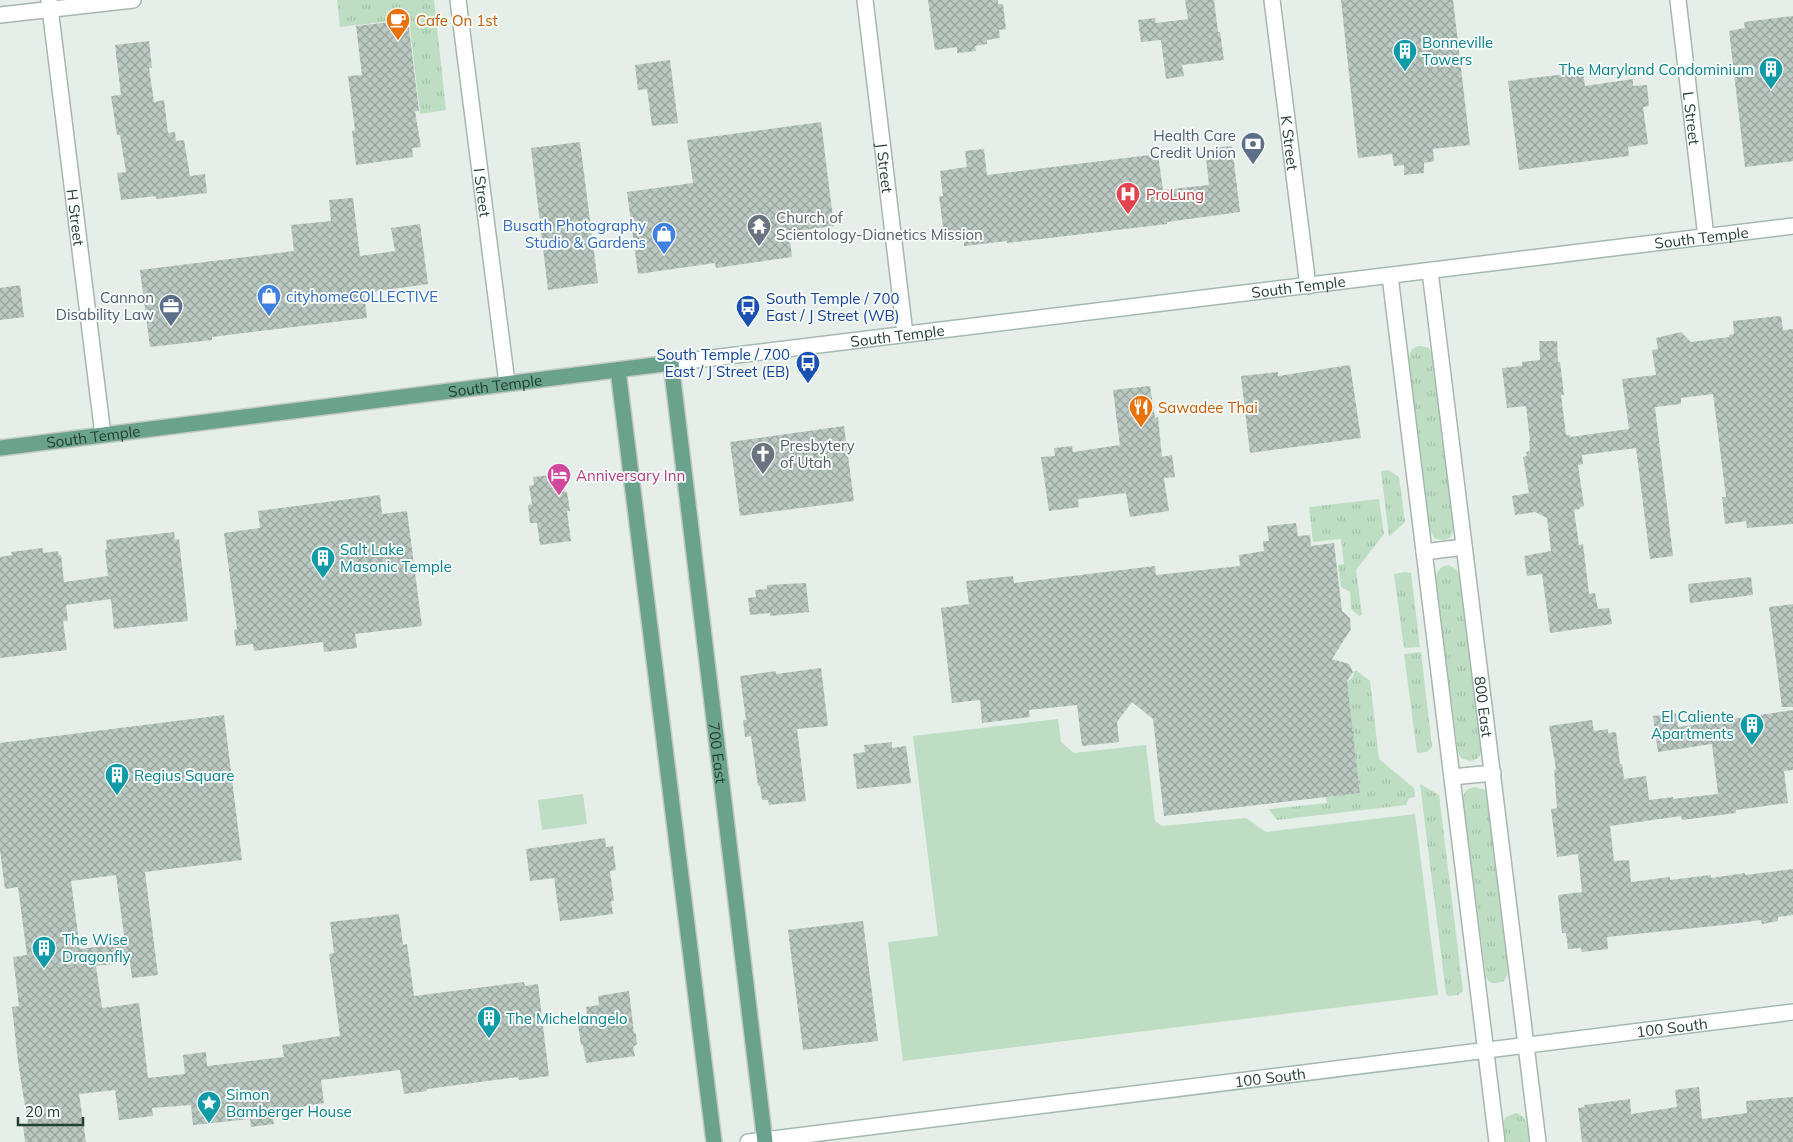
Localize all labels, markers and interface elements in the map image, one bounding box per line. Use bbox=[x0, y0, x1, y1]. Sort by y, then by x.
cafe icon: Cafe On 1st bbox=[385, 7, 411, 41]
place label: Cafe On 1st bbox=[416, 11, 498, 30]
place label: Bonneville Towers bbox=[1422, 33, 1493, 69]
building icon: Bonneville Towers bbox=[1392, 38, 1418, 72]
building icon: The Maryland Condominium bbox=[1758, 56, 1784, 90]
place label: The Maryland Condominium bbox=[1558, 60, 1754, 79]
street label: L Street bbox=[1679, 90, 1705, 146]
street label: K Street bbox=[1277, 114, 1303, 171]
place label: Health Care Credit Union bbox=[1150, 126, 1236, 162]
bank icon: Health Care Credit Union bbox=[1240, 131, 1266, 165]
street label: J Street bbox=[873, 142, 898, 194]
street label: I Street bbox=[470, 167, 495, 218]
hospital icon: ProLung bbox=[1115, 181, 1141, 215]
place label: ProLung bbox=[1146, 185, 1204, 204]
street label: H Street bbox=[63, 188, 89, 247]
place label: Church of Scientology-Dianetics Mission bbox=[776, 208, 983, 244]
temple icon: Church of Scientology-Dianetics Mission bbox=[746, 213, 772, 247]
place label: Busath Photography Studio & Gardens bbox=[503, 216, 646, 252]
shop icon: Busath Photography Studio & Gardens bbox=[651, 221, 677, 255]
street label: South Temple bbox=[1653, 222, 1749, 252]
street label: South Temple bbox=[1250, 271, 1346, 302]
shop icon: cityhomeCOLLECTIVE bbox=[256, 283, 282, 317]
place label: cityhomeCOLLECTIVE bbox=[286, 287, 438, 306]
place label: Cannon Disability Law bbox=[56, 288, 154, 324]
place label: South Temple / 700 East / J Street (WB) bbox=[766, 289, 900, 325]
office icon: Cannon Disability Law bbox=[158, 293, 184, 327]
bus stop icon: South Temple / 700 East / J Street (WB) bbox=[735, 294, 761, 328]
street label: South Temple bbox=[849, 320, 945, 351]
place label: South Temple / 700 East / J Street (EB) bbox=[656, 345, 790, 381]
bus stop icon: South Temple / 700 East / J Street (EB) bbox=[795, 350, 821, 384]
street label: South Temple bbox=[447, 370, 543, 401]
restaurant icon: Sawadee Thai bbox=[1128, 394, 1154, 428]
place label: Sawadee Thai bbox=[1158, 398, 1258, 417]
street label: South Temple bbox=[45, 421, 141, 452]
place label: Presbytery of Utah bbox=[780, 436, 855, 472]
church icon: Presbytery of Utah bbox=[750, 441, 776, 475]
hotel icon: Anniversary Inn bbox=[546, 462, 572, 496]
place label: Anniversary Inn bbox=[576, 466, 685, 485]
place label: Salt Lake Masonic Temple bbox=[340, 540, 452, 576]
building icon: Salt Lake Masonic Temple bbox=[310, 545, 336, 579]
street label: 800 East bbox=[1471, 675, 1497, 738]
place label: El Caliente Apartments bbox=[1651, 707, 1734, 743]
building icon: El Caliente Apartments bbox=[1739, 712, 1765, 746]
street label: 700 East bbox=[705, 721, 731, 784]
building icon: Regius Square bbox=[104, 762, 130, 796]
place label: Regius Square bbox=[134, 766, 235, 785]
place label: The Wise Dragonfly bbox=[62, 930, 131, 966]
building icon: The Wise Dragonfly bbox=[31, 935, 57, 969]
building icon: The Michelangelo bbox=[476, 1005, 502, 1039]
place label: The Michelangelo bbox=[506, 1009, 627, 1028]
street label: 100 South bbox=[1635, 1013, 1709, 1041]
street label: 100 South bbox=[1233, 1063, 1307, 1091]
place label: Simon Bamberger House bbox=[226, 1085, 352, 1121]
place icon: Simon Bamberger House bbox=[196, 1090, 222, 1124]
scale bar bbox=[18, 1094, 82, 1126]
text: 20 m bbox=[25, 1102, 60, 1121]

